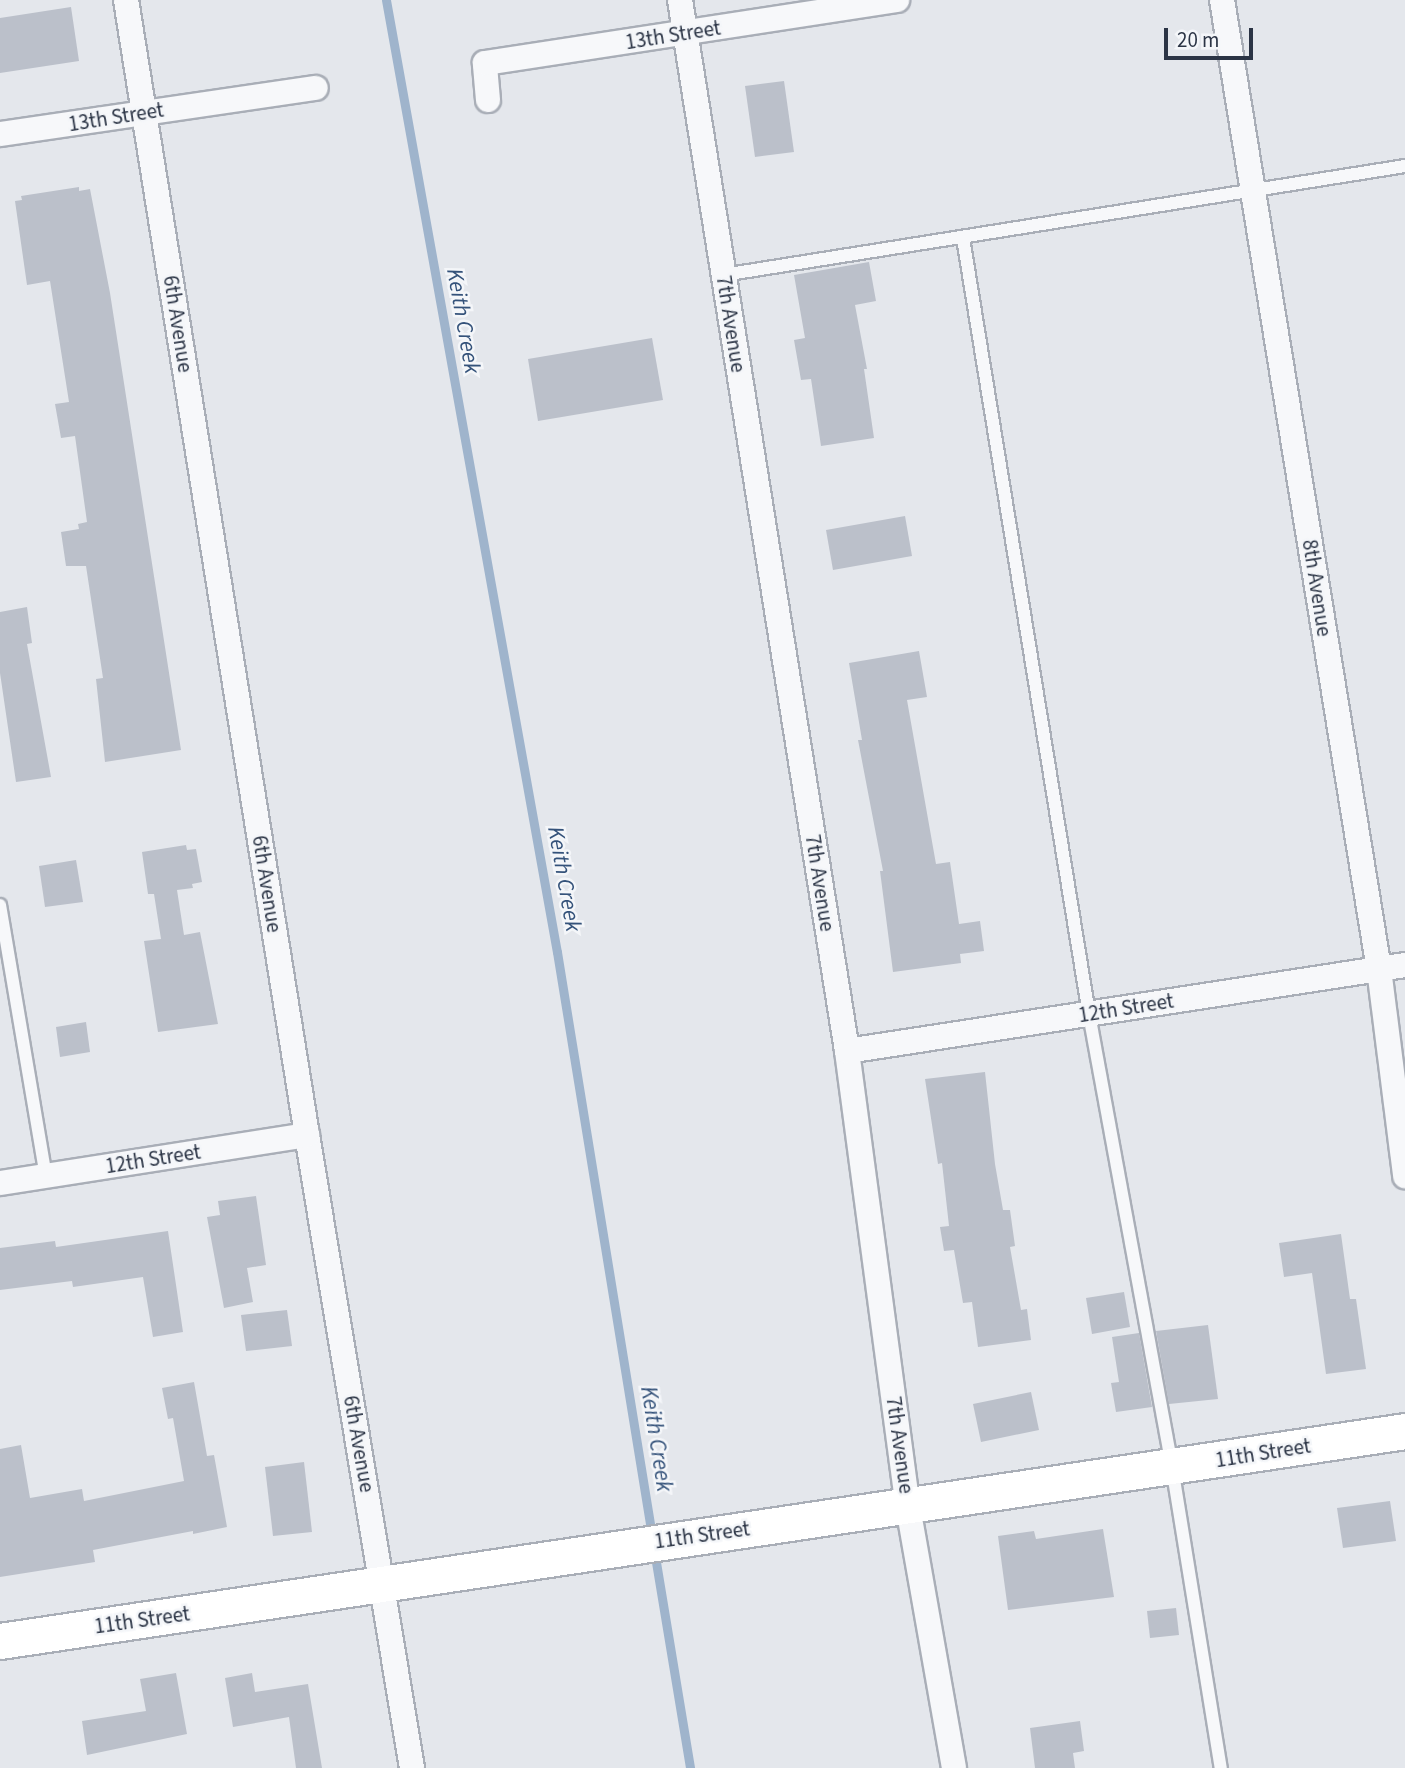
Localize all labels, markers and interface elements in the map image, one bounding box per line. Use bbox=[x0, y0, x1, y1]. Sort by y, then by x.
scale bar bbox=[1167, 14, 1256, 58]
street label: 13th Street bbox=[624, 15, 722, 55]
text: 20 m bbox=[1177, 25, 1219, 55]
street label: 13th Street bbox=[67, 97, 165, 137]
water label: Keith Creek bbox=[440, 266, 486, 376]
street label: 6th Avenue bbox=[158, 274, 198, 374]
street label: 7th Avenue bbox=[711, 274, 751, 374]
street label: 8th Avenue bbox=[1297, 538, 1337, 638]
water label: Keith Creek bbox=[541, 824, 587, 934]
street label: 7th Avenue bbox=[800, 833, 840, 933]
street label: 6th Avenue bbox=[247, 834, 287, 934]
street label: 12th Street bbox=[1077, 988, 1175, 1028]
street label: 12th Street bbox=[104, 1139, 202, 1179]
water label: Keith Creek bbox=[634, 1384, 678, 1494]
street label: 6th Avenue bbox=[338, 1394, 380, 1494]
street label: 7th Avenue bbox=[881, 1395, 919, 1495]
street label: 11th Street bbox=[1214, 1433, 1312, 1473]
street label: 11th Street bbox=[653, 1516, 751, 1554]
street label: 11th Street bbox=[93, 1601, 191, 1639]

